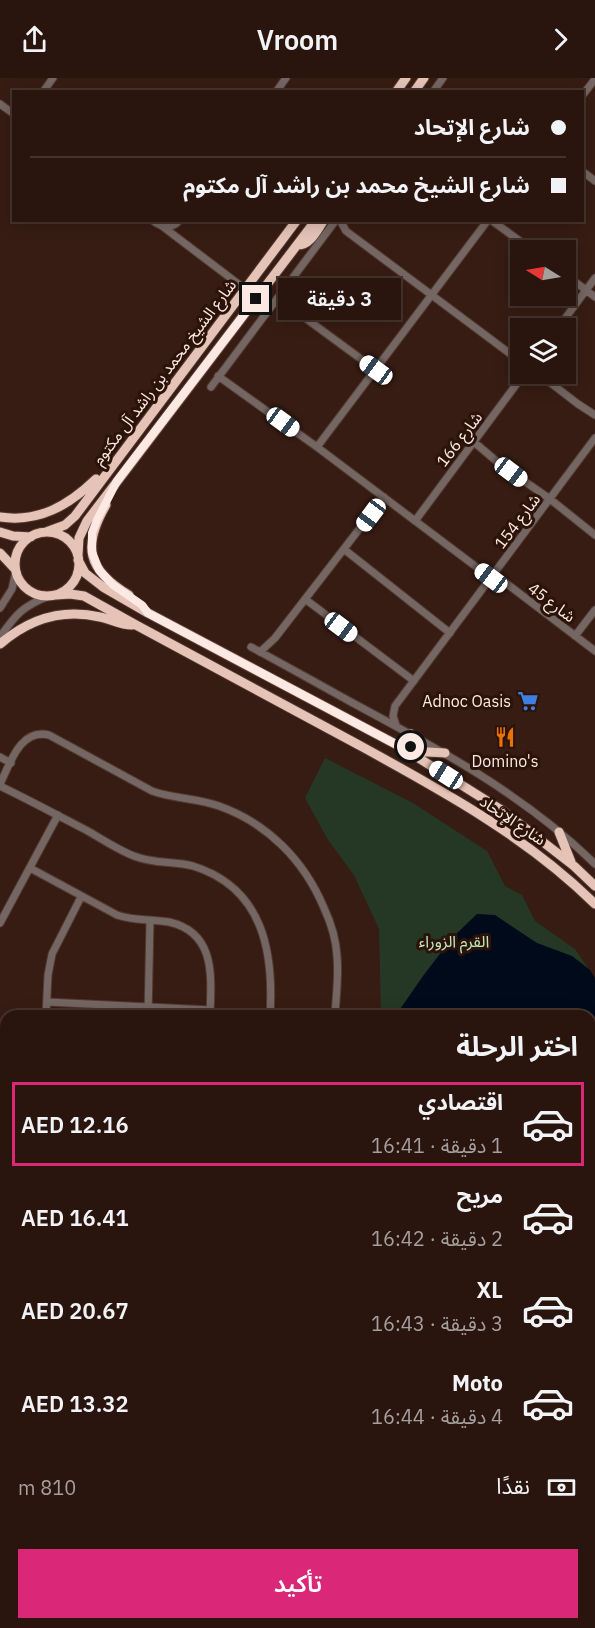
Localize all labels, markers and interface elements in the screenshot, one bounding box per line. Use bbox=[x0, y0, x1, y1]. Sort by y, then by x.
text: Vroom bbox=[257, 22, 338, 57]
icon: share bbox=[18, 23, 51, 56]
icon: forward bbox=[544, 23, 577, 56]
text: شارع الإتحاد bbox=[414, 112, 530, 141]
text: شارع الشيخ محمد بن راشد آل مكتوم bbox=[183, 170, 530, 199]
north arrow bbox=[510, 240, 576, 306]
map controls bbox=[510, 240, 576, 384]
street label: شارع الشيخ محمد بن راشد آل مكتوم bbox=[88, 275, 243, 471]
callout: 3 دقيقة bbox=[277, 278, 400, 320]
route end bbox=[242, 285, 269, 312]
text: 3 دقيقة bbox=[307, 285, 372, 312]
button: layers bbox=[510, 318, 576, 384]
car bbox=[356, 352, 396, 388]
car bbox=[263, 404, 303, 440]
street label: شارع 166 bbox=[432, 408, 489, 472]
car bbox=[491, 454, 531, 490]
street label: شارع 154 bbox=[490, 490, 547, 554]
car bbox=[353, 495, 389, 535]
car bbox=[471, 560, 511, 596]
street label: شارع 45 bbox=[523, 578, 580, 629]
car bbox=[321, 609, 361, 645]
supermarket icon: Adnoc Oasis bbox=[516, 689, 540, 713]
place label: Adnoc Oasis bbox=[422, 691, 511, 711]
restaurant icon: Domino's bbox=[493, 725, 517, 749]
route start bbox=[397, 733, 424, 760]
place label: Domino's bbox=[471, 751, 539, 771]
car bbox=[426, 758, 466, 792]
street label: شارع الإتحاد bbox=[474, 791, 550, 852]
park label: القرم الزوراء bbox=[419, 931, 489, 954]
text: اختر الرحلة bbox=[456, 1028, 578, 1063]
text: اقتصادي bbox=[418, 1087, 503, 1116]
icon: car bbox=[521, 1097, 575, 1151]
text: AED 12.16 bbox=[21, 1110, 129, 1139]
text: 1 دقيقة · 16:41 bbox=[371, 1132, 503, 1159]
text: مريح bbox=[457, 1180, 503, 1209]
icon: car bbox=[521, 1190, 575, 1244]
text: AED 16.41 bbox=[21, 1203, 129, 1232]
text: 2 دقيقة · 16:42 bbox=[371, 1225, 503, 1252]
text: XL bbox=[477, 1275, 503, 1304]
icon: car bbox=[521, 1283, 575, 1337]
text: AED 20.67 bbox=[21, 1296, 129, 1325]
text: 3 دقيقة · 16:43 bbox=[371, 1310, 503, 1337]
text: Moto bbox=[452, 1368, 503, 1397]
icon: car bbox=[521, 1376, 575, 1430]
text: AED 13.32 bbox=[21, 1389, 129, 1418]
text: 4 دقيقة · 16:44 bbox=[371, 1403, 503, 1430]
text: نقدًا bbox=[496, 1471, 530, 1500]
icon: cash bbox=[545, 1471, 578, 1504]
text: 810 m bbox=[18, 1474, 76, 1501]
button: تأكيد bbox=[18, 1549, 578, 1618]

